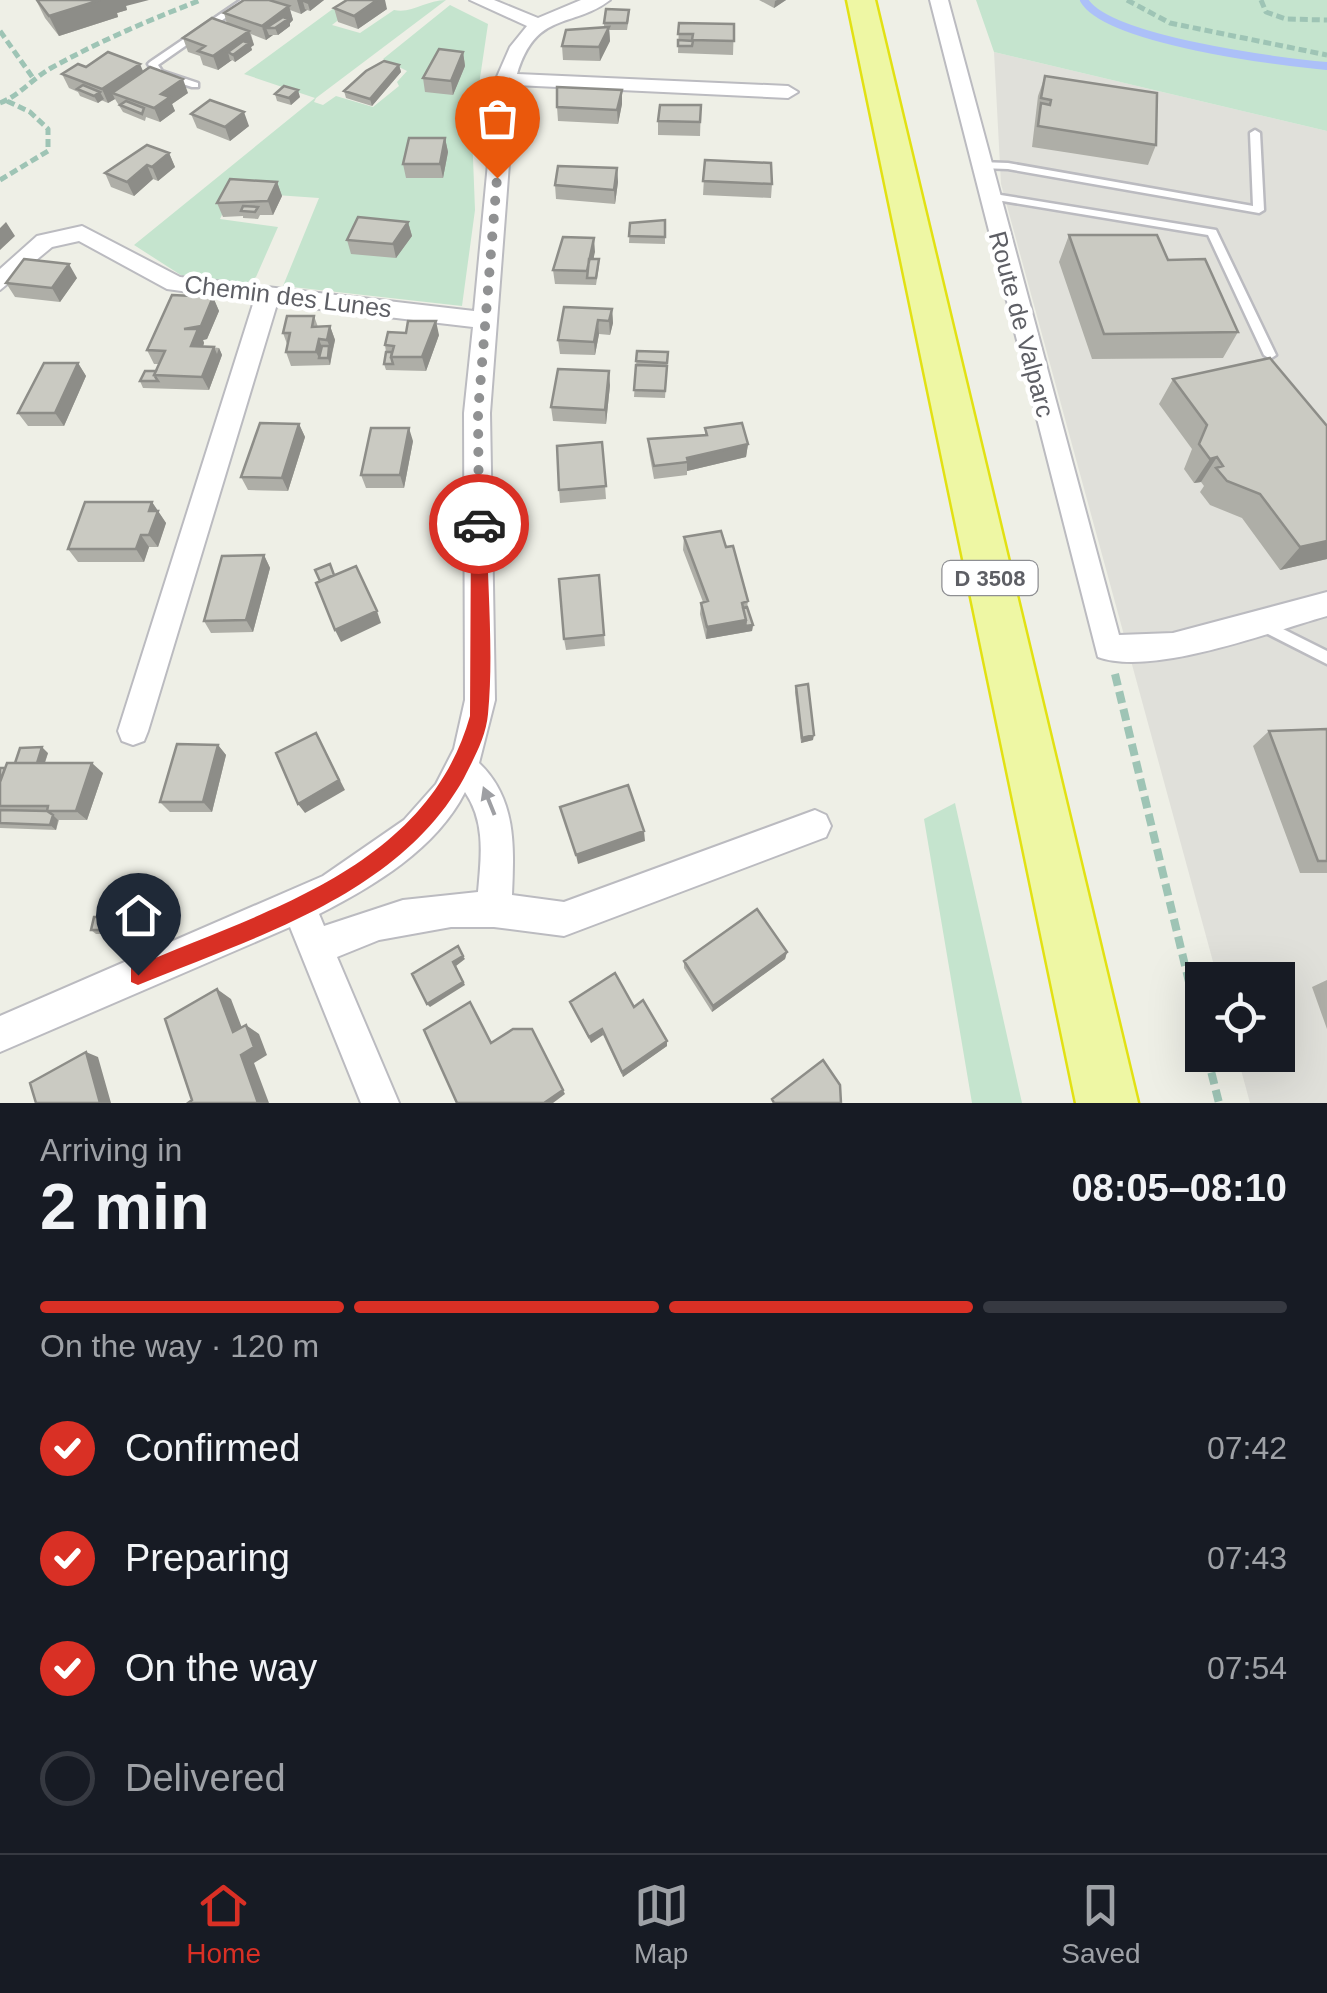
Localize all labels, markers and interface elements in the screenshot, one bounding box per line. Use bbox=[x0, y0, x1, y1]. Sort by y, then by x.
pin bbox=[455, 76, 540, 179]
icon: bag bbox=[470, 91, 525, 146]
street label: Route de Valparc bbox=[984, 228, 1060, 420]
street label: Chemin des Lunes bbox=[183, 269, 393, 323]
courier bbox=[429, 474, 529, 574]
icon: car bbox=[452, 497, 507, 552]
road number: D 3508 bbox=[942, 561, 1038, 595]
one-way arrow bbox=[481, 786, 496, 816]
pin bbox=[96, 873, 181, 976]
icon: home bbox=[111, 888, 166, 943]
map controls bbox=[1185, 962, 1295, 1072]
button: locate bbox=[1185, 962, 1295, 1072]
text: Arriving in bbox=[40, 1132, 182, 1168]
text: 08:05–08:10 bbox=[1071, 1167, 1287, 1209]
text: 2 min bbox=[40, 1170, 210, 1243]
text: On the way · 120 m bbox=[40, 1328, 319, 1364]
icon: check bbox=[40, 1421, 95, 1476]
text: Confirmed bbox=[125, 1427, 300, 1469]
text: 07:42 bbox=[1207, 1430, 1287, 1466]
icon: check bbox=[40, 1531, 95, 1586]
text: Preparing bbox=[125, 1537, 290, 1579]
text: 07:43 bbox=[1207, 1540, 1287, 1576]
icon: check bbox=[40, 1641, 95, 1696]
text: On the way bbox=[125, 1647, 317, 1689]
text: 07:54 bbox=[1207, 1650, 1287, 1686]
text: Delivered bbox=[125, 1757, 286, 1799]
tab: Home bbox=[186, 1878, 261, 1970]
tab: Map bbox=[634, 1878, 689, 1970]
tab: Saved bbox=[1061, 1878, 1141, 1970]

